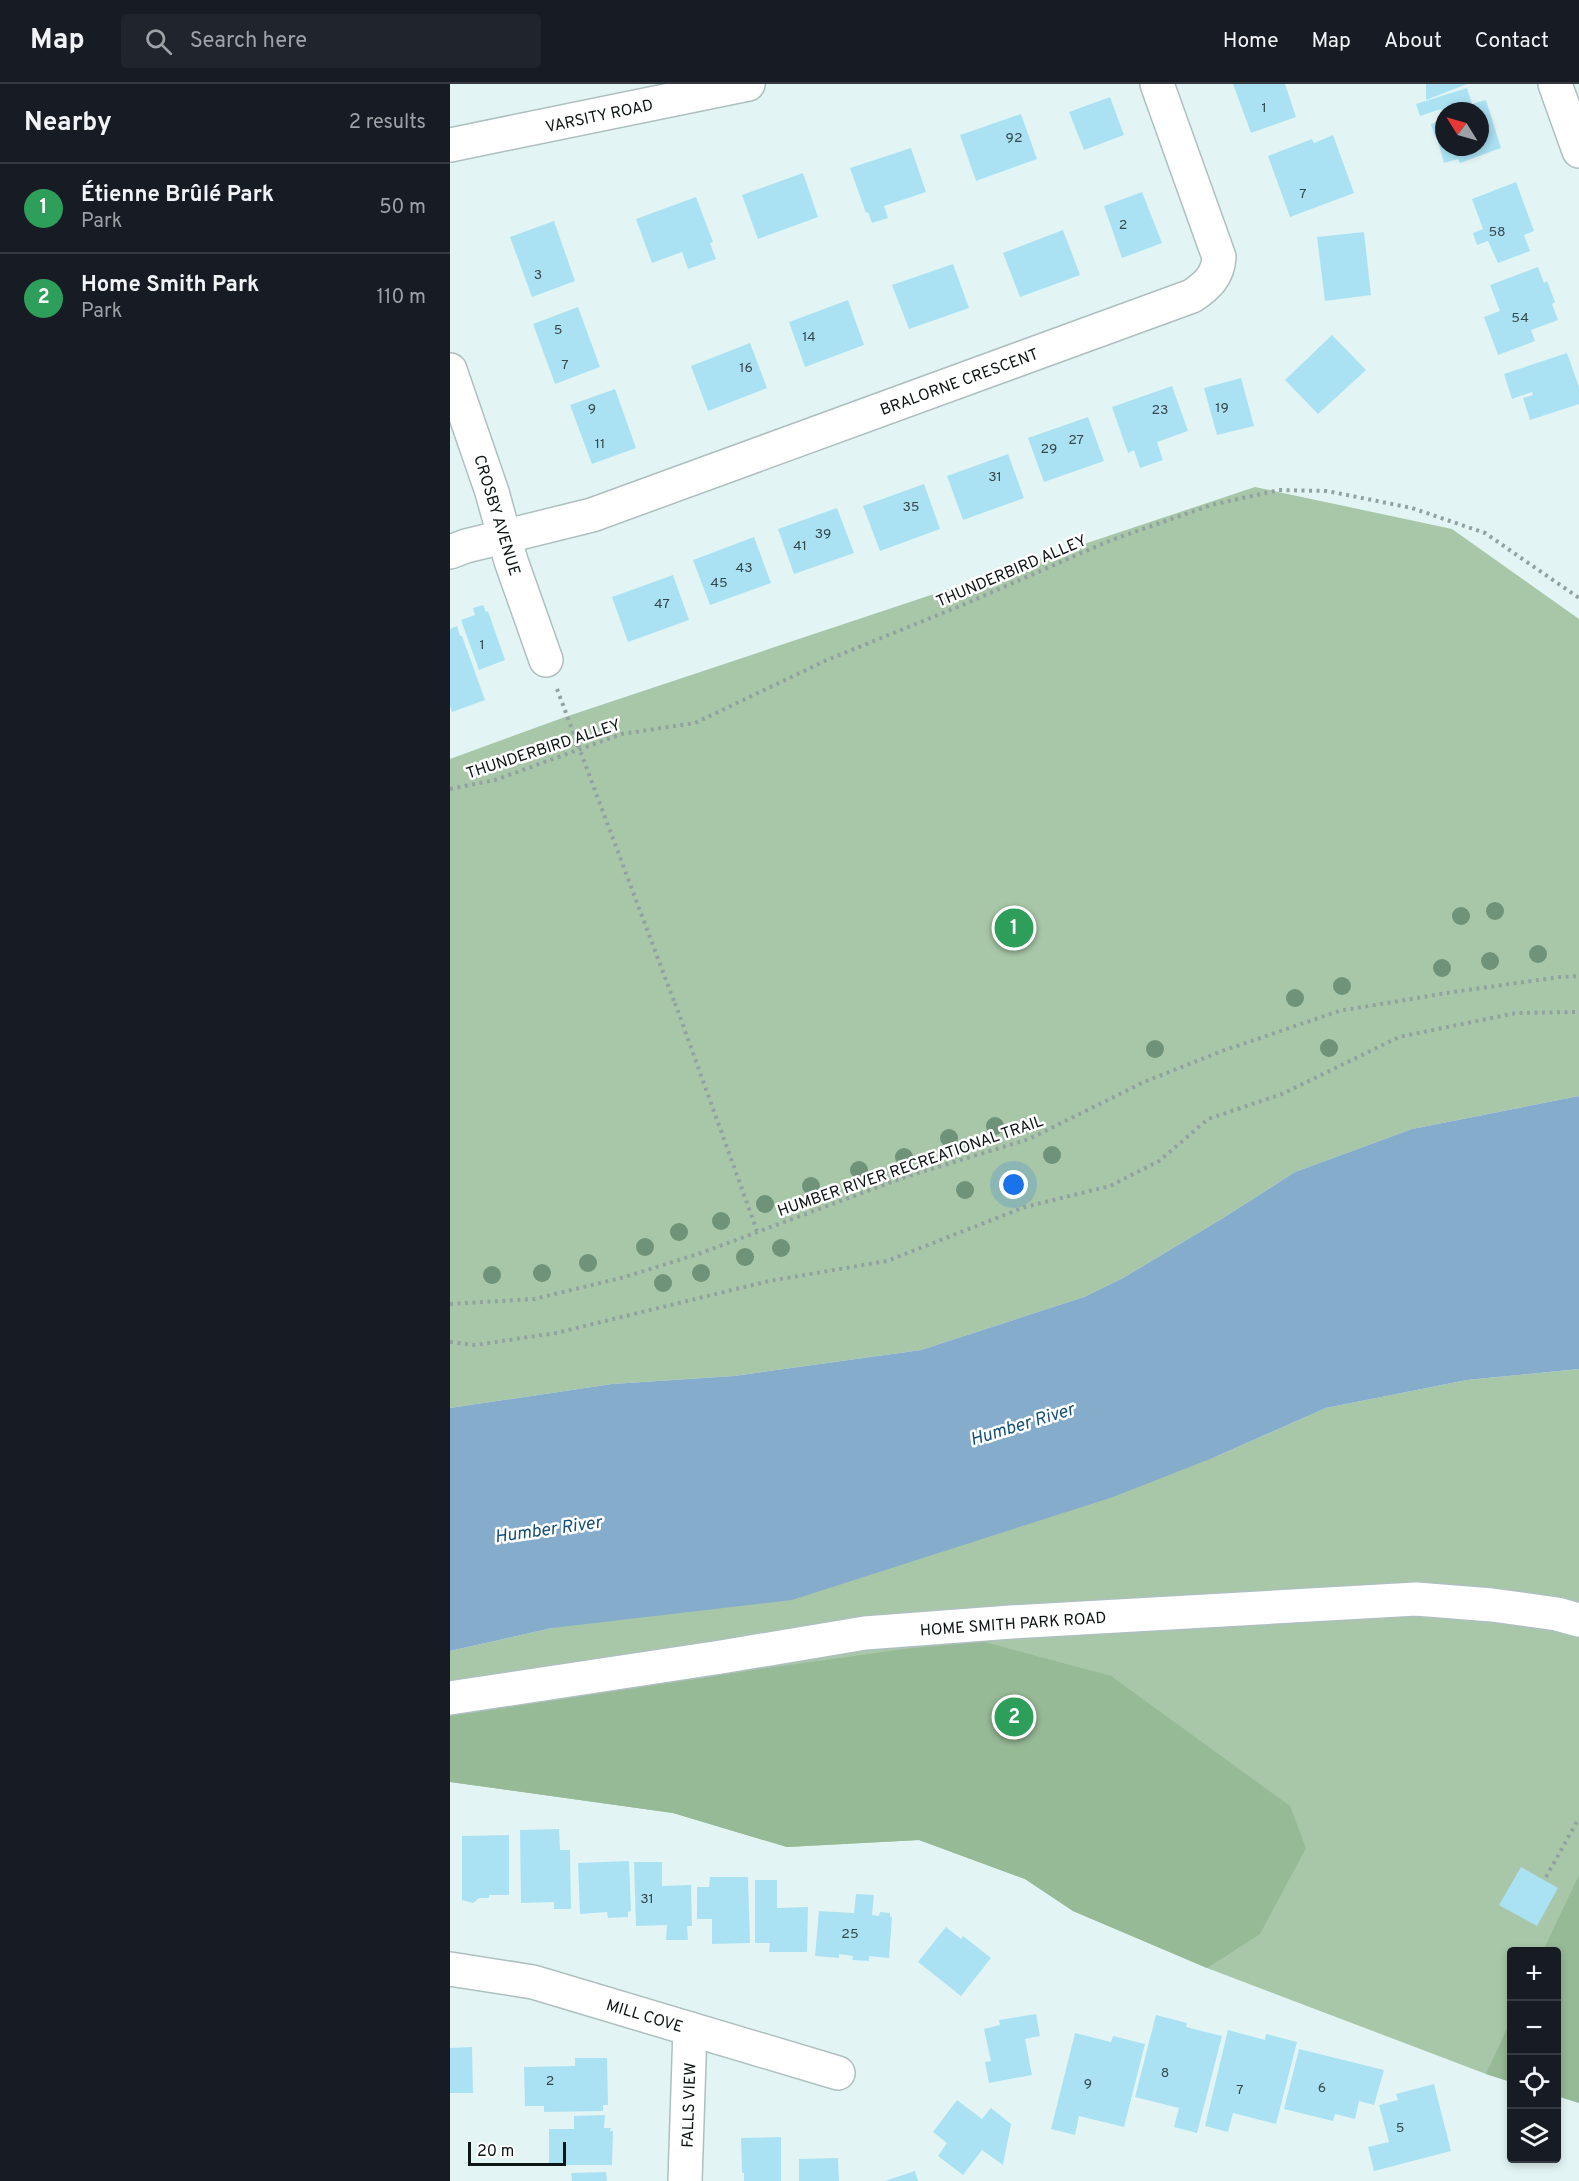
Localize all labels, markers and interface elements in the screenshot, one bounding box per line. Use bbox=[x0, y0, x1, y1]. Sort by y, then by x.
search box bbox=[121, 14, 541, 68]
text: Map bbox=[30, 23, 85, 59]
icon: search bbox=[142, 25, 175, 58]
text: Search here bbox=[190, 28, 307, 55]
text: Home bbox=[1223, 28, 1279, 55]
text: Map bbox=[1312, 28, 1351, 55]
text: About bbox=[1384, 28, 1442, 55]
text: Contact bbox=[1475, 28, 1549, 55]
street label: VARSITY ROAD bbox=[544, 96, 655, 138]
house number: 1 bbox=[1261, 100, 1267, 117]
north arrow bbox=[1435, 102, 1489, 156]
text: Nearby bbox=[24, 107, 112, 140]
text: 2 results bbox=[349, 110, 426, 136]
house number: 92 bbox=[1006, 130, 1022, 147]
text: Étienne Brûlé Park bbox=[81, 182, 274, 209]
house number: 7 bbox=[1299, 186, 1307, 203]
text: 1 bbox=[40, 195, 48, 221]
text: 50 m bbox=[379, 195, 426, 221]
text: Park bbox=[81, 209, 122, 235]
house number: 2 bbox=[1119, 217, 1127, 234]
house number: 58 bbox=[1488, 224, 1506, 241]
house number: 3 bbox=[534, 267, 542, 284]
text: Home Smith Park bbox=[81, 272, 259, 299]
text: 2 bbox=[37, 285, 50, 311]
text: 110 m bbox=[377, 285, 426, 311]
text: Park bbox=[81, 299, 122, 325]
house number: 54 bbox=[1511, 310, 1529, 327]
house number: 5 bbox=[554, 322, 562, 339]
house number: 14 bbox=[802, 329, 816, 346]
street label: BRALORNE CRESCENT bbox=[878, 345, 1042, 421]
house number: 7 bbox=[561, 357, 569, 374]
house number: 16 bbox=[739, 360, 753, 377]
house number: 19 bbox=[1215, 400, 1229, 417]
house number: 9 bbox=[588, 401, 596, 418]
house number: 23 bbox=[1152, 402, 1169, 419]
house number: 27 bbox=[1068, 432, 1084, 449]
house number: 11 bbox=[595, 436, 605, 453]
house number: 29 bbox=[1041, 441, 1057, 458]
street label: CROSBY AVENUE bbox=[468, 453, 524, 578]
house number: 31 bbox=[988, 469, 1002, 486]
house number: 35 bbox=[902, 499, 920, 516]
house number: 39 bbox=[815, 526, 831, 543]
street label: THUNDERBIRD ALLEY bbox=[934, 531, 1090, 613]
house number: 41 bbox=[793, 538, 807, 555]
house number: 43 bbox=[735, 560, 753, 577]
house number: 45 bbox=[710, 575, 728, 592]
house number: 47 bbox=[654, 596, 670, 613]
house number: 1 bbox=[479, 637, 485, 654]
street label: THUNDERBIRD ALLEY bbox=[464, 715, 623, 784]
pin: 1 bbox=[994, 906, 1034, 950]
street label: HUMBER RIVER RECREATIONAL TRAIL bbox=[775, 1112, 1046, 1222]
your location bbox=[999, 1170, 1028, 1199]
water label: Humber River bbox=[968, 1398, 1079, 1452]
water label: Humber River bbox=[493, 1511, 605, 1549]
street label: HOME SMITH PARK ROAD bbox=[919, 1608, 1107, 1641]
pin: 2 bbox=[994, 1694, 1034, 1740]
house number: 31 bbox=[640, 1891, 654, 1908]
house number: 25 bbox=[841, 1926, 859, 1943]
map controls bbox=[1507, 1947, 1561, 2163]
button: + bbox=[1507, 1947, 1561, 2001]
street label: MILL COVE bbox=[604, 1996, 685, 2038]
button: − bbox=[1507, 2001, 1561, 2055]
button: locate bbox=[1507, 2055, 1561, 2109]
street label: FALLS VIEW bbox=[679, 2062, 701, 2148]
house number: 8 bbox=[1161, 2065, 1169, 2082]
house number: 2 bbox=[546, 2073, 554, 2090]
house number: 9 bbox=[1084, 2076, 1092, 2093]
house number: 6 bbox=[1318, 2080, 1326, 2097]
house number: 7 bbox=[1236, 2082, 1244, 2099]
button: layers bbox=[1507, 2109, 1561, 2163]
house number: 5 bbox=[1396, 2120, 1404, 2137]
scale bar bbox=[468, 2139, 566, 2166]
text: 20 m bbox=[477, 2142, 514, 2162]

